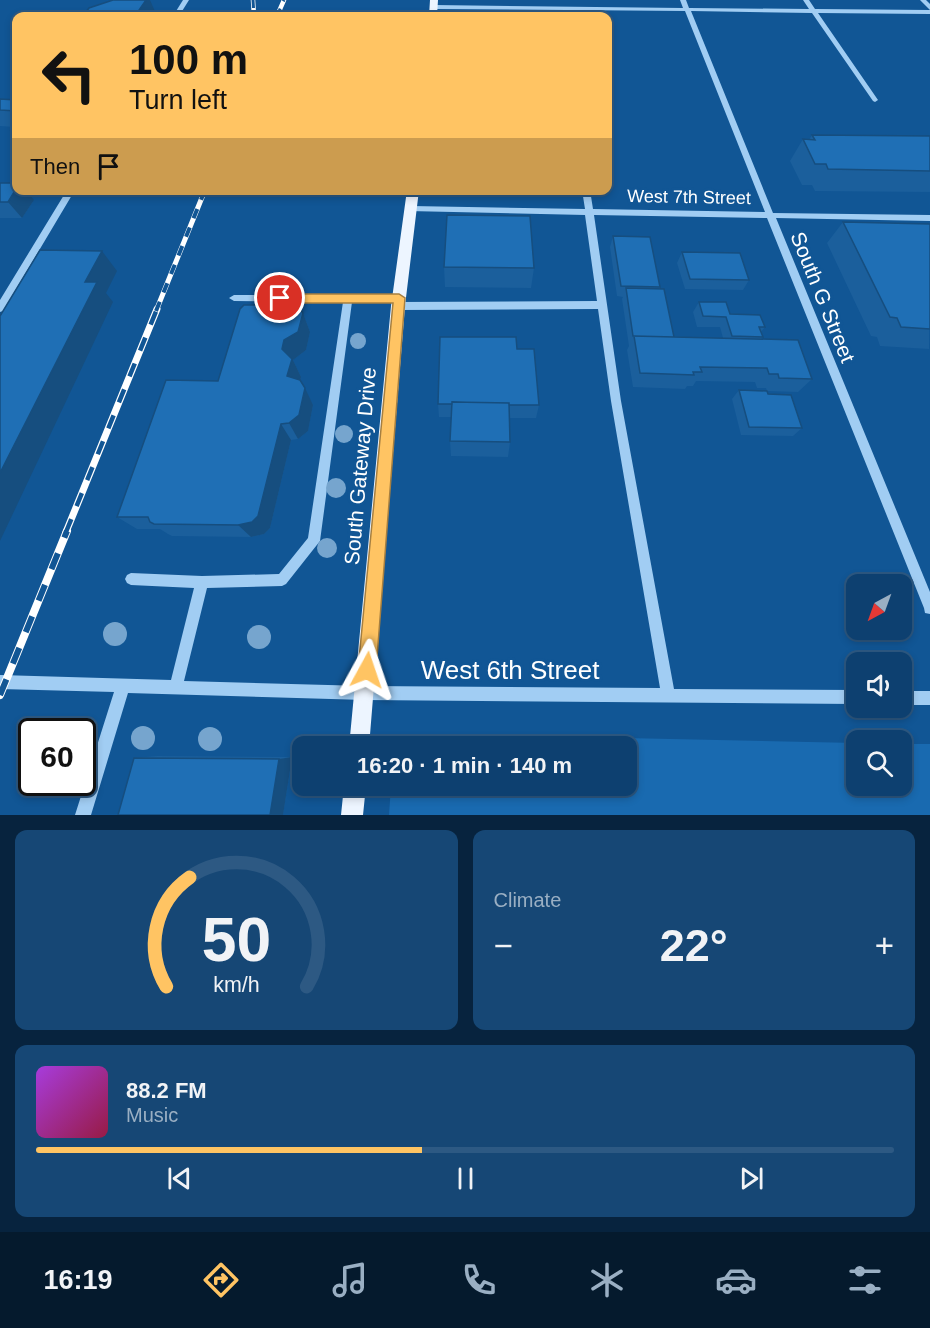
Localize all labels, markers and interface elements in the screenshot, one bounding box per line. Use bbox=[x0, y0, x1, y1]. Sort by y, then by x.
icon: left bbox=[30, 36, 108, 114]
text: 100 m bbox=[129, 36, 248, 83]
text: Turn left bbox=[129, 85, 227, 115]
icon: arrive bbox=[92, 150, 125, 183]
text: Then bbox=[30, 154, 80, 179]
street label: West 7th Street bbox=[627, 186, 751, 208]
street label: South G Street bbox=[786, 228, 860, 366]
pin bbox=[254, 272, 305, 323]
icon: arrive bbox=[263, 281, 296, 314]
street label: South Gateway Drive bbox=[340, 366, 380, 566]
north arrow bbox=[846, 574, 912, 640]
map controls bbox=[846, 574, 912, 796]
position arrow bbox=[335, 638, 399, 702]
button: sound bbox=[846, 652, 912, 718]
street label: West 6th Street bbox=[421, 655, 600, 685]
speed limit sign: 60 bbox=[18, 718, 96, 796]
button: search bbox=[846, 730, 912, 796]
text: 16:20 · 1 min · 140 m bbox=[357, 753, 572, 778]
text: Climate bbox=[494, 889, 561, 911]
text: 50 bbox=[202, 905, 271, 974]
text: 22° bbox=[660, 920, 728, 971]
text: − bbox=[494, 927, 513, 964]
text: + bbox=[875, 927, 894, 964]
text: km/h bbox=[213, 973, 259, 997]
text: 88.2 FM bbox=[126, 1078, 207, 1103]
text: Music bbox=[126, 1104, 178, 1126]
icon: previous bbox=[163, 1162, 196, 1195]
icon: pause bbox=[449, 1162, 482, 1195]
icon: next bbox=[735, 1162, 768, 1195]
icon: directions bbox=[200, 1259, 242, 1301]
icon: music bbox=[329, 1259, 371, 1301]
icon: phone bbox=[458, 1259, 500, 1301]
icon: climate bbox=[586, 1259, 628, 1301]
icon: car bbox=[715, 1259, 757, 1301]
icon: filters bbox=[844, 1259, 886, 1301]
text: 16:19 bbox=[43, 1265, 113, 1295]

